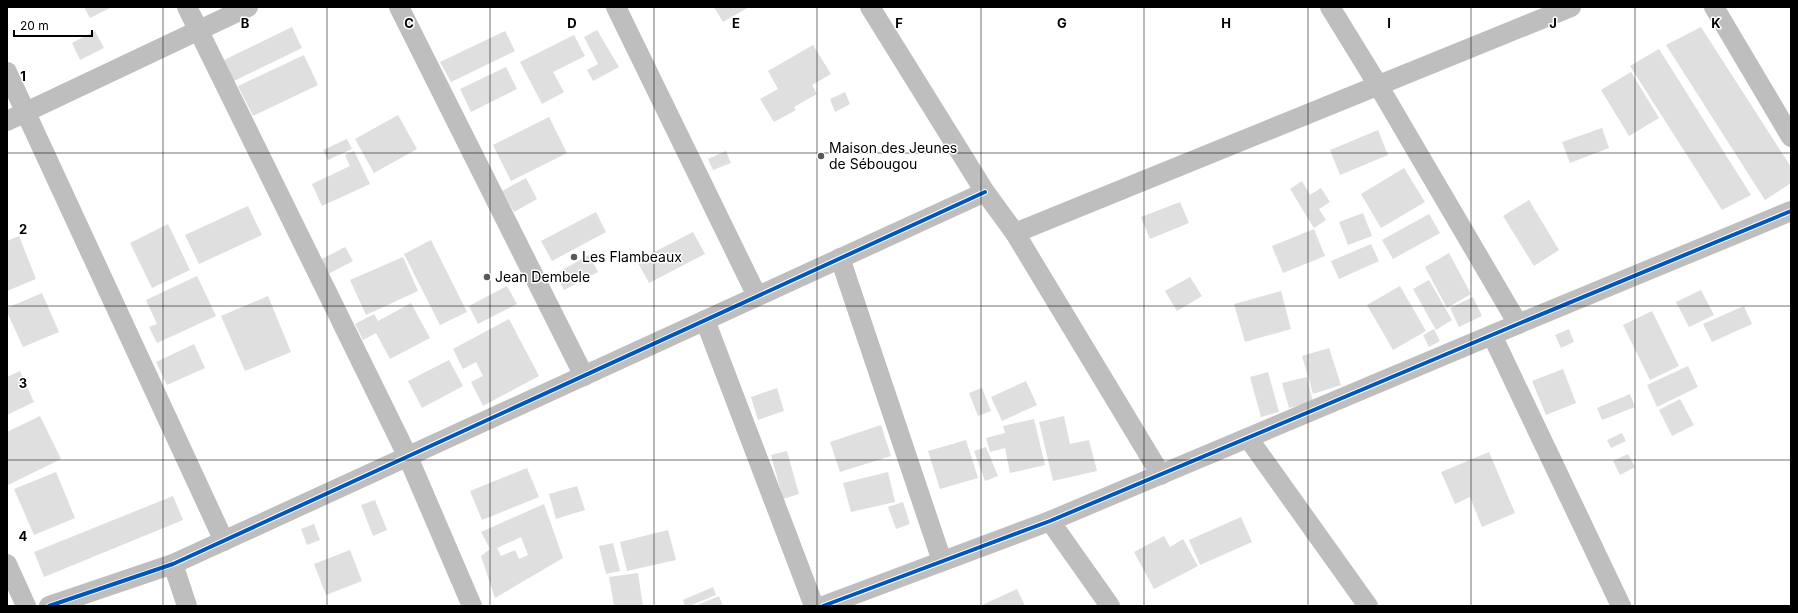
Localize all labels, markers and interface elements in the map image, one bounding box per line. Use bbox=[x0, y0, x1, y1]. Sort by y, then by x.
scale bar bbox=[14, 12, 92, 38]
text: B bbox=[241, 15, 250, 31]
text: C bbox=[404, 15, 414, 31]
text: D bbox=[567, 15, 577, 31]
text: E bbox=[732, 15, 740, 31]
text: F bbox=[895, 15, 903, 31]
text: G bbox=[1057, 15, 1067, 31]
text: H bbox=[1221, 15, 1231, 31]
text: I bbox=[1387, 15, 1391, 31]
text: J bbox=[1549, 15, 1557, 31]
text: K bbox=[1711, 15, 1721, 31]
text: 20 m bbox=[20, 18, 49, 33]
text: 1 bbox=[20, 68, 26, 84]
place label: Maison des Jeunes de Sébougou bbox=[829, 139, 957, 172]
marker: Maison des Jeunes de Sébougou bbox=[816, 151, 826, 161]
text: 2 bbox=[19, 221, 27, 237]
place label: Les Flambeaux bbox=[582, 248, 682, 265]
marker: Les Flambeaux bbox=[569, 252, 579, 262]
place label: Jean Dembele bbox=[495, 268, 590, 285]
marker: Jean Dembele bbox=[482, 272, 492, 282]
text: 3 bbox=[19, 375, 27, 391]
text: 4 bbox=[19, 528, 28, 544]

